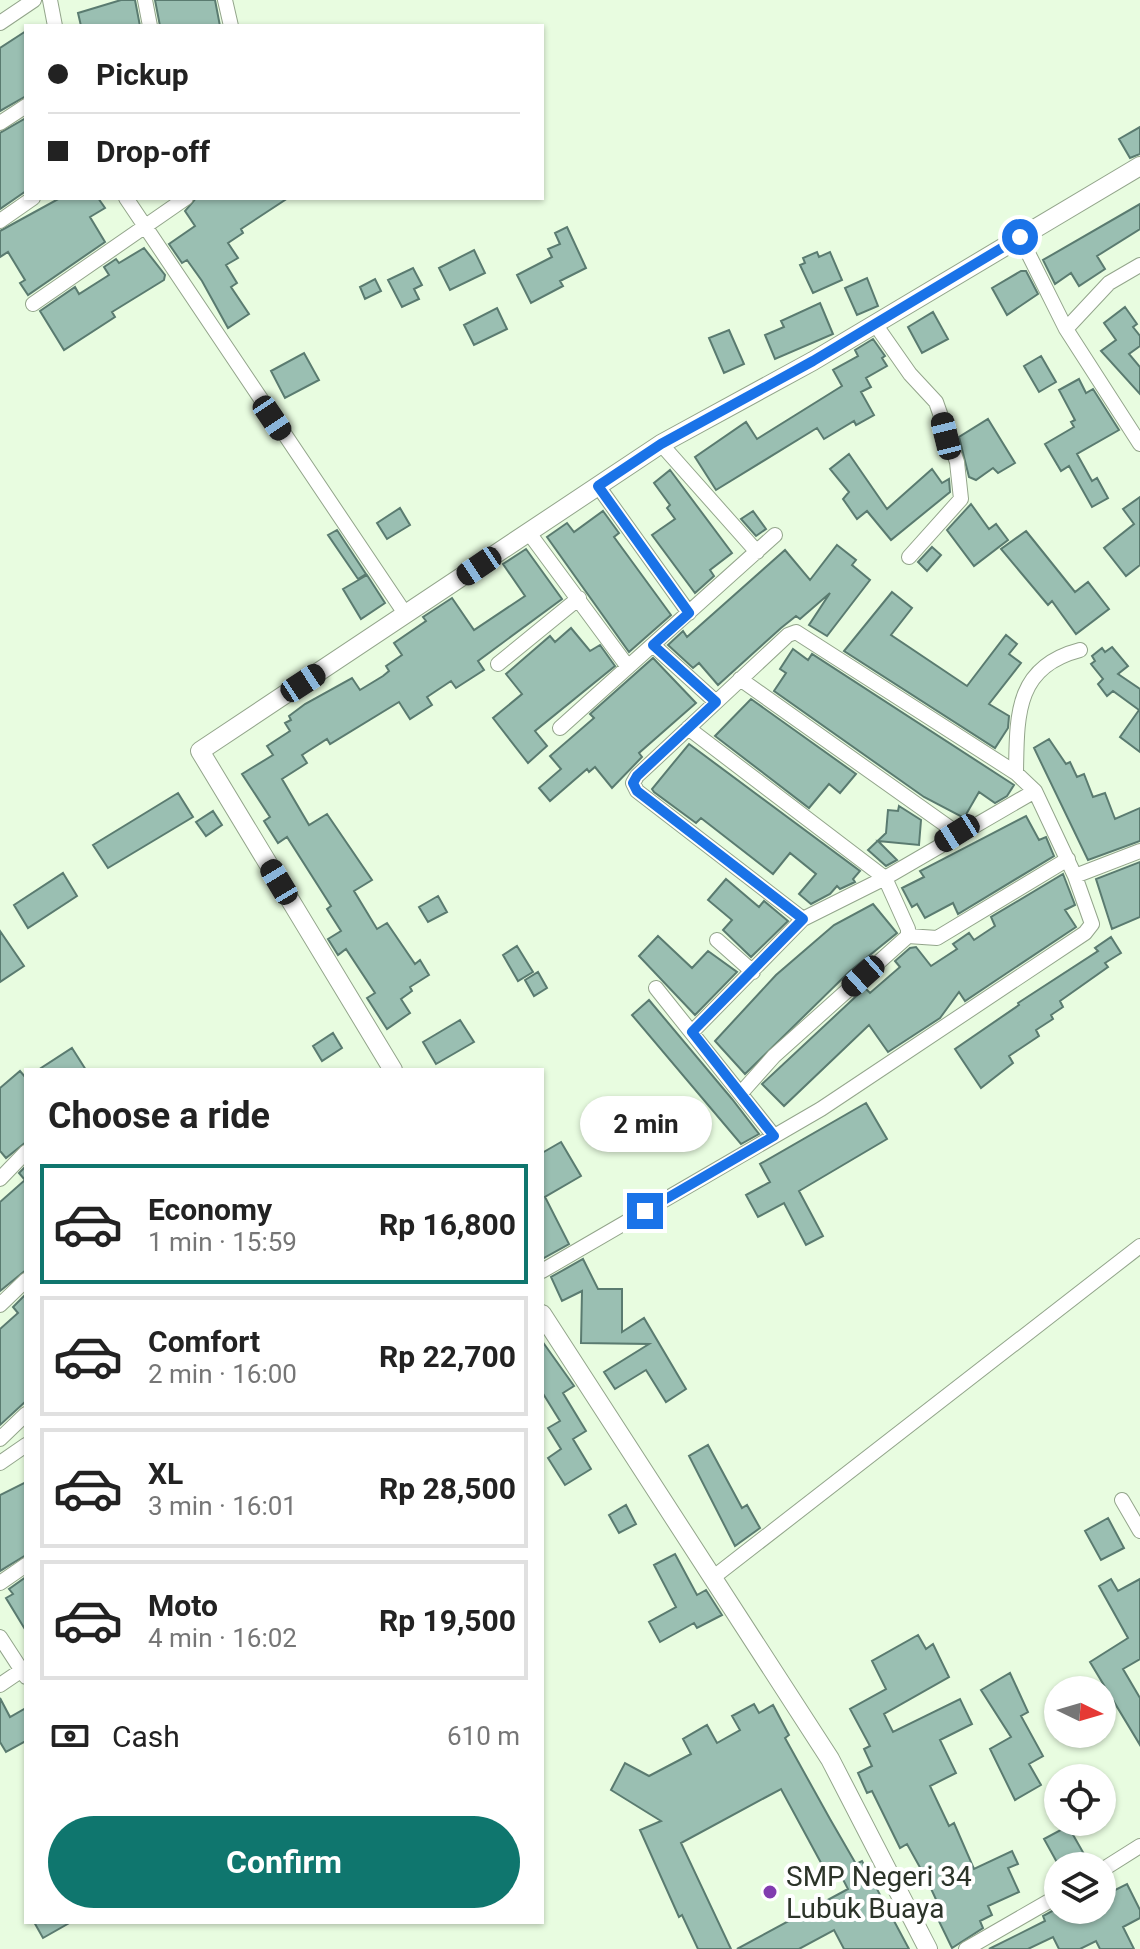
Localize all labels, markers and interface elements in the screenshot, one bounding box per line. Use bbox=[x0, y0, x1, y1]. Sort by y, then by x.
text: Pickup bbox=[96, 57, 189, 92]
text: Drop-off bbox=[96, 134, 210, 169]
route start bbox=[1002, 219, 1038, 255]
car bbox=[249, 391, 295, 445]
car bbox=[929, 410, 963, 462]
car bbox=[452, 543, 506, 589]
car bbox=[276, 660, 330, 706]
car bbox=[930, 810, 984, 856]
car bbox=[256, 855, 302, 909]
car bbox=[837, 951, 889, 1001]
text: Choose a ride bbox=[48, 1095, 270, 1137]
callout: 2 min bbox=[579, 1095, 711, 1151]
text: 2 min bbox=[613, 1109, 679, 1139]
icon: car bbox=[52, 1188, 124, 1260]
text: Economy bbox=[148, 1192, 272, 1227]
route end bbox=[627, 1193, 663, 1229]
text: Rp 16,800 bbox=[379, 1207, 516, 1242]
text: 1 min · 15:59 bbox=[148, 1227, 297, 1257]
icon: car bbox=[52, 1320, 124, 1392]
text: Comfort bbox=[148, 1324, 260, 1359]
text: Rp 22,700 bbox=[379, 1339, 516, 1374]
text: 2 min · 16:00 bbox=[148, 1359, 297, 1389]
icon: car bbox=[52, 1452, 124, 1524]
text: XL bbox=[148, 1456, 183, 1491]
text: Rp 28,500 bbox=[379, 1471, 516, 1506]
text: 3 min · 16:01 bbox=[148, 1491, 297, 1521]
icon: car bbox=[52, 1584, 124, 1656]
text: Moto bbox=[148, 1588, 218, 1623]
text: Rp 19,500 bbox=[379, 1603, 516, 1638]
text: 4 min · 16:02 bbox=[148, 1623, 297, 1653]
north arrow bbox=[1044, 1676, 1116, 1748]
map controls bbox=[1044, 1676, 1116, 1924]
icon: cash bbox=[48, 1714, 92, 1758]
text: Cash bbox=[112, 1719, 180, 1754]
text: 610 m bbox=[447, 1721, 520, 1751]
button: locate bbox=[1044, 1764, 1116, 1836]
button: Confirm bbox=[48, 1816, 520, 1908]
button: layers bbox=[1044, 1852, 1116, 1924]
place label: SMP Negeri 34 Lubuk Buaya bbox=[786, 1860, 972, 1925]
marker: SMP Negeri 34 Lubuk Buaya bbox=[761, 1883, 779, 1901]

